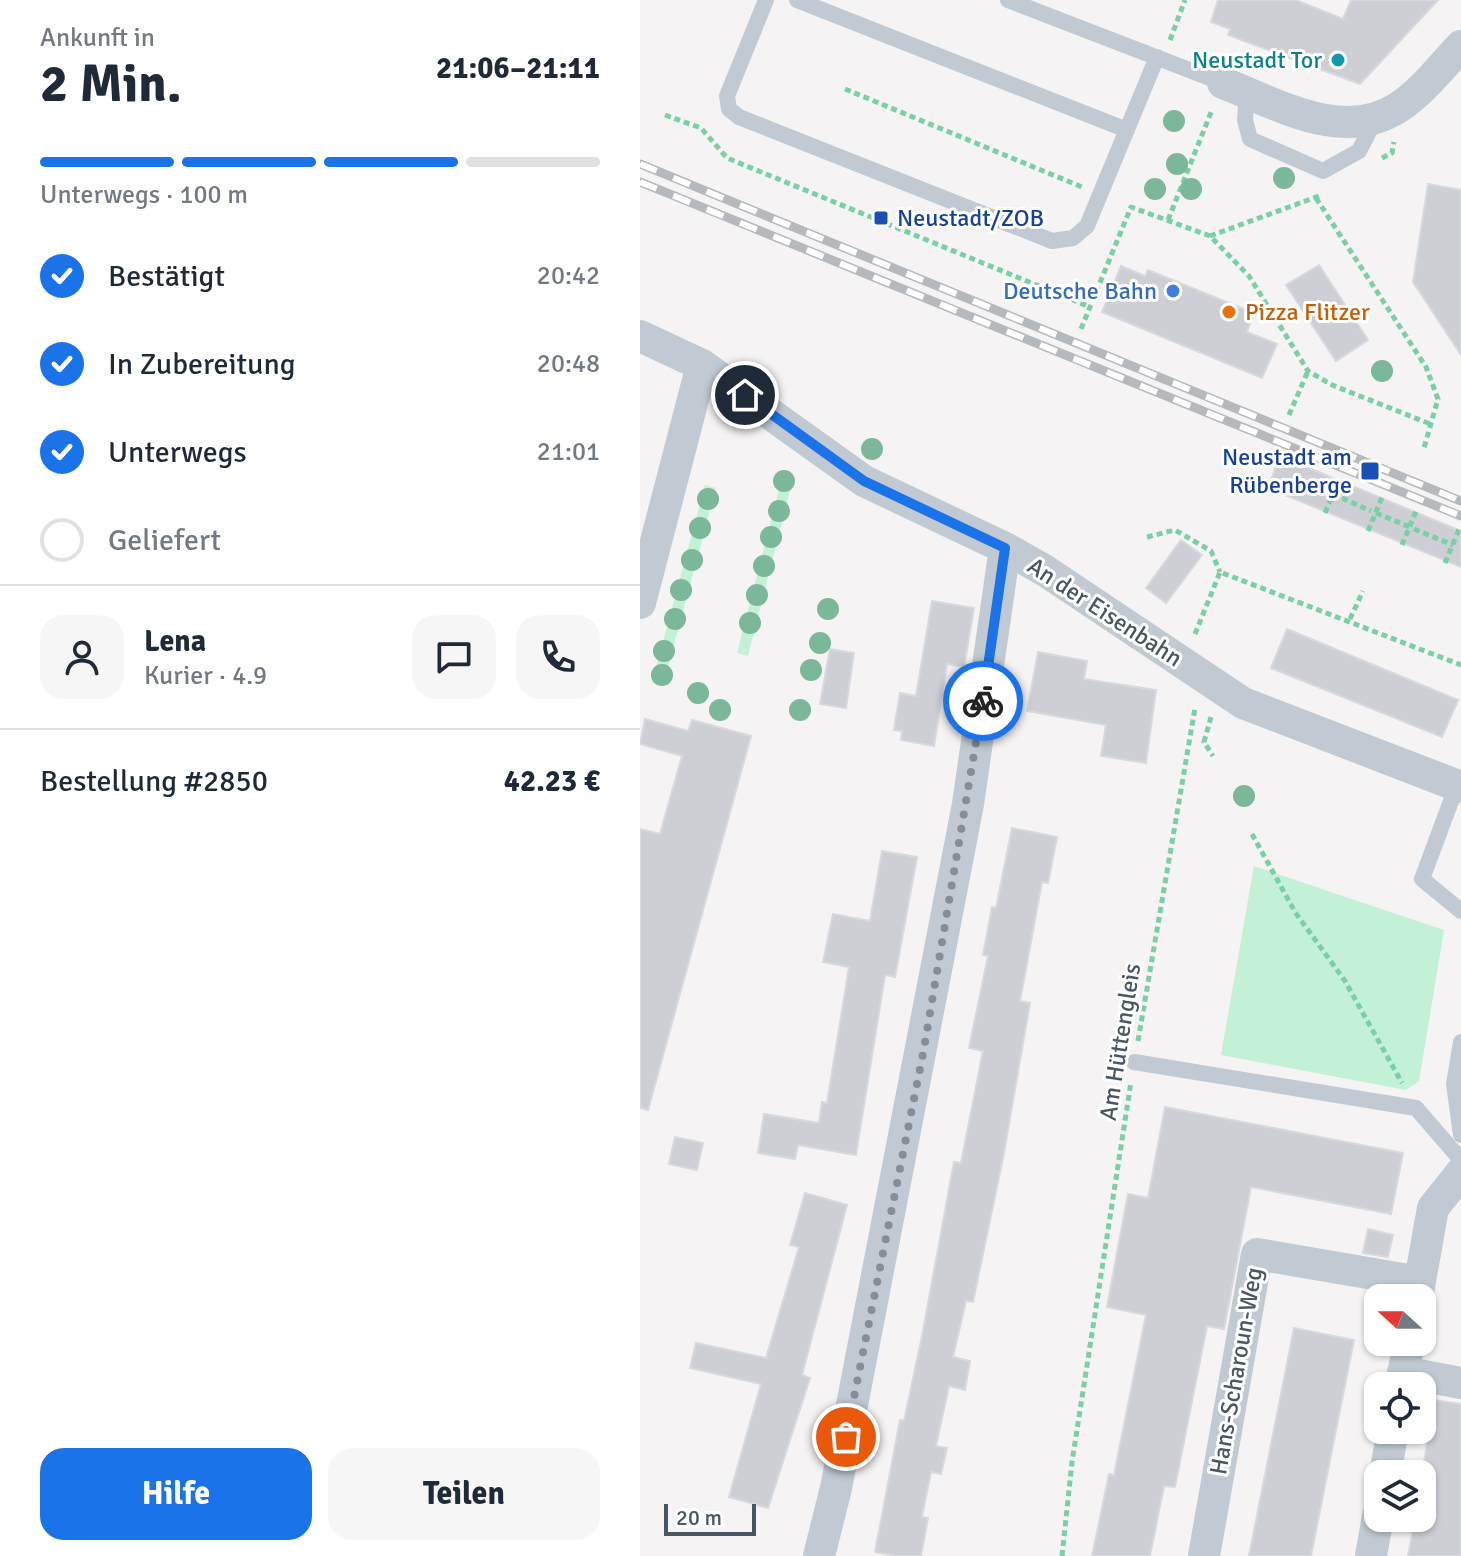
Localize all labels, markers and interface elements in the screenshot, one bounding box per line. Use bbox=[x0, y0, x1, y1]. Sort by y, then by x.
text: Ankunft in bbox=[40, 22, 155, 54]
place label: Neustadt Tor bbox=[1192, 45, 1322, 75]
text: 21:06–21:11 bbox=[436, 50, 600, 87]
marker: Neustadt Tor bbox=[1329, 51, 1347, 69]
text: 2 Min. bbox=[40, 52, 182, 116]
text: Unterwegs · 100 m bbox=[40, 179, 248, 211]
place label: Neustadt/ZOB bbox=[897, 203, 1044, 233]
marker: Neustadt/ZOB bbox=[872, 209, 890, 227]
icon: check bbox=[40, 254, 84, 298]
text: Bestätigt bbox=[108, 258, 225, 295]
text: 20:42 bbox=[537, 260, 600, 292]
place label: Deutsche Bahn bbox=[1003, 276, 1157, 306]
marker: Deutsche Bahn bbox=[1164, 282, 1182, 300]
place label: Pizza Flitzer bbox=[1245, 297, 1370, 327]
marker: Pizza Flitzer bbox=[1220, 303, 1238, 321]
icon: check bbox=[40, 342, 84, 386]
text: In Zubereitung bbox=[108, 346, 296, 383]
text: 20:48 bbox=[537, 348, 600, 380]
pin bbox=[711, 361, 779, 429]
icon: home bbox=[723, 373, 767, 417]
icon: check bbox=[40, 430, 84, 474]
text: Unterwegs bbox=[108, 434, 247, 471]
text: 21:01 bbox=[537, 436, 600, 468]
place label: Neustadt am Rübenberge bbox=[1222, 442, 1352, 500]
marker: Neustadt am Rübenberge bbox=[1359, 460, 1381, 482]
text: Geliefert bbox=[108, 522, 221, 559]
street label: An der Eisenbahn bbox=[1022, 551, 1188, 673]
button: person bbox=[40, 615, 124, 699]
button: chat bbox=[412, 615, 496, 699]
button: phone bbox=[516, 615, 600, 699]
text: Lena bbox=[144, 623, 206, 660]
text: Kurier · 4.9 bbox=[144, 660, 267, 692]
courier bbox=[943, 661, 1023, 741]
icon: bike bbox=[961, 679, 1005, 723]
text: Bestellung #2850 bbox=[40, 763, 268, 800]
text: 42.23 € bbox=[504, 763, 600, 800]
street label: Am Hüttengleis bbox=[1093, 961, 1147, 1123]
street label: Hans-Scharoun-Weg bbox=[1203, 1265, 1269, 1477]
north arrow bbox=[1364, 1284, 1436, 1356]
map controls bbox=[1364, 1284, 1436, 1532]
button: locate bbox=[1364, 1372, 1436, 1444]
pin bbox=[812, 1403, 880, 1471]
icon: bag bbox=[824, 1415, 868, 1459]
button: Hilfe bbox=[40, 1448, 312, 1540]
button: Teilen bbox=[328, 1448, 600, 1540]
button: layers bbox=[1364, 1460, 1436, 1532]
scale bar bbox=[664, 1500, 756, 1536]
text: 20 m bbox=[676, 1504, 722, 1531]

